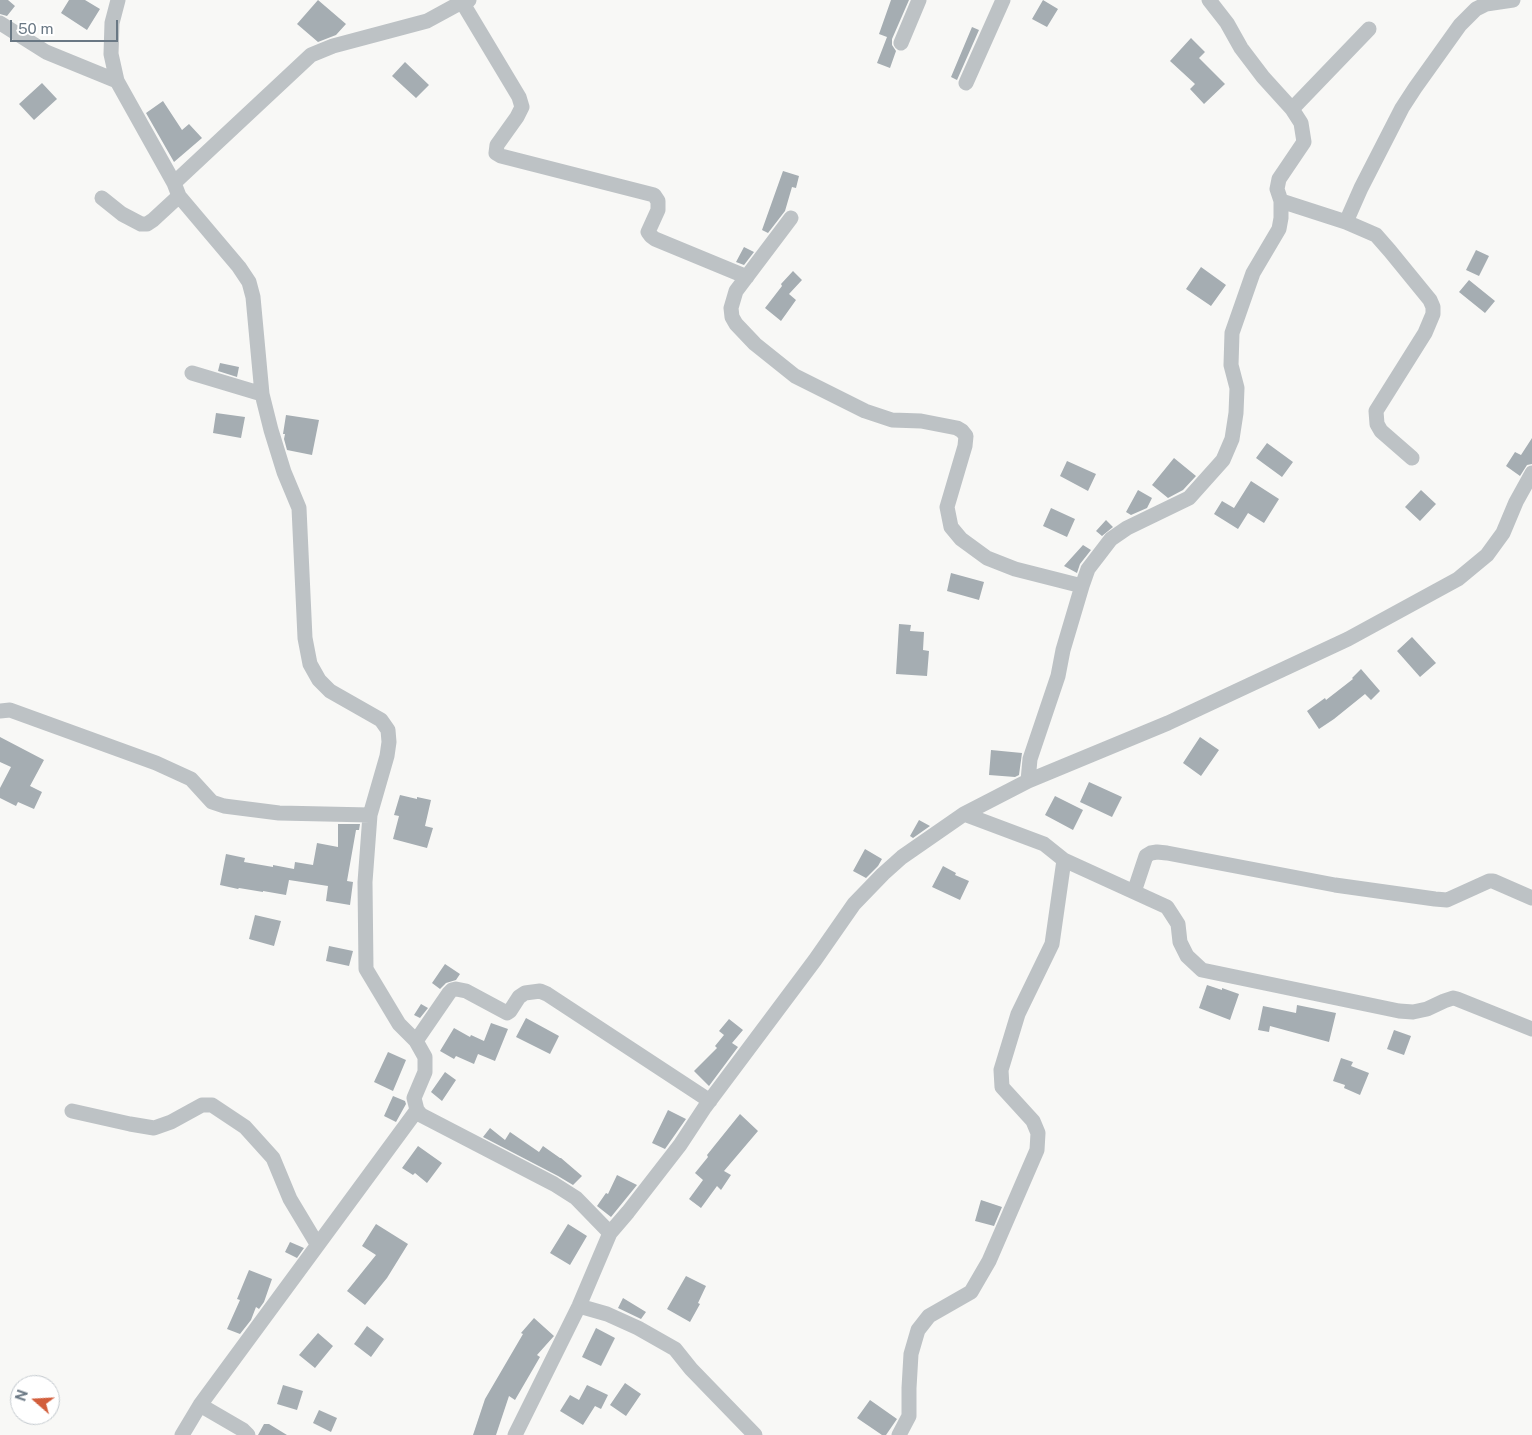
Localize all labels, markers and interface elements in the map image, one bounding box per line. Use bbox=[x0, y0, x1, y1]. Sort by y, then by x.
scale bar bbox=[12, 10, 120, 42]
text: 50 m bbox=[18, 20, 53, 37]
north arrow bbox=[10, 1375, 60, 1425]
text: N bbox=[12, 1388, 31, 1403]

